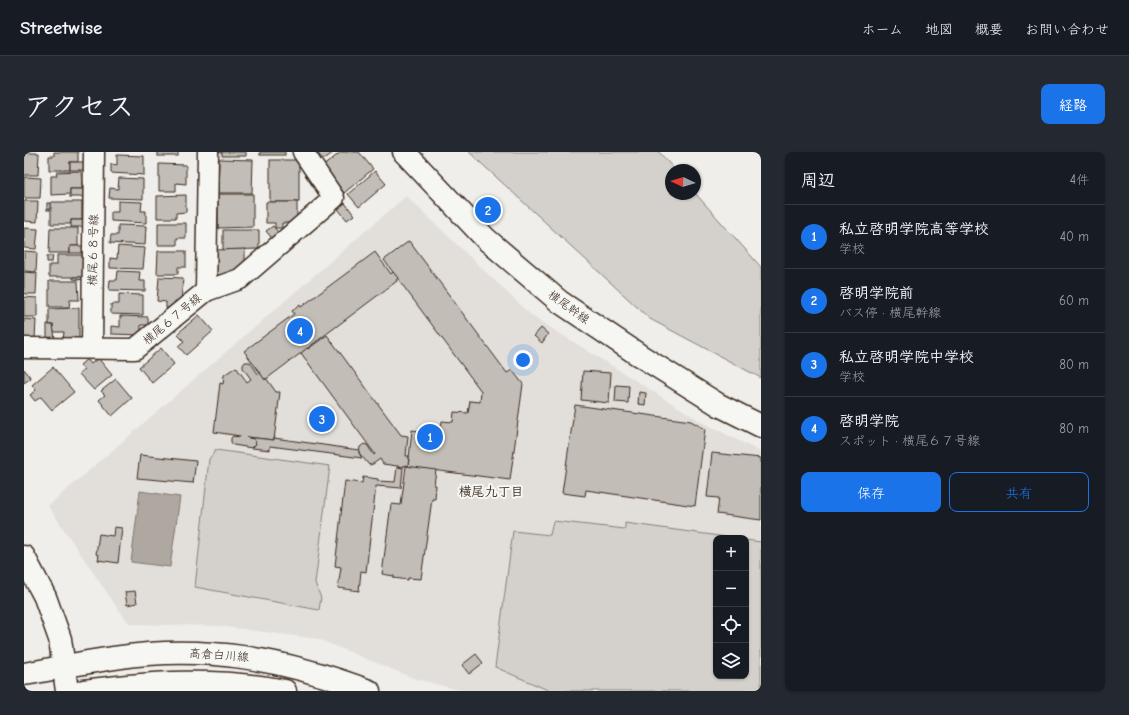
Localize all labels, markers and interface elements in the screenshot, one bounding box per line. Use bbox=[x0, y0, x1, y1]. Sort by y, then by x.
text: Streetwise bbox=[20, 17, 102, 39]
text: ホーム bbox=[862, 21, 903, 38]
text: 地図 bbox=[925, 21, 953, 38]
text: 概要 bbox=[975, 21, 1003, 38]
text: お問い合わせ bbox=[1025, 21, 1109, 38]
button: 経路 bbox=[1041, 84, 1105, 124]
text: アクセス bbox=[24, 91, 134, 123]
north arrow bbox=[665, 164, 701, 200]
text: 周辺 bbox=[801, 171, 835, 190]
text: 4件 bbox=[1070, 172, 1089, 187]
pin: 2 bbox=[475, 195, 501, 225]
street label: 横尾６８号線 bbox=[85, 214, 101, 286]
text: 私立啓明学院高等学校 bbox=[839, 220, 989, 238]
text: 1 bbox=[811, 229, 817, 244]
text: 40 m bbox=[1060, 229, 1089, 244]
text: 学校 bbox=[839, 241, 865, 256]
text: 啓明学院前 bbox=[839, 284, 914, 302]
street label: 横尾幹線 bbox=[545, 287, 593, 327]
street label: 横尾６７号線 bbox=[140, 290, 204, 348]
text: 2 bbox=[811, 293, 817, 308]
text: 60 m bbox=[1059, 293, 1089, 308]
text: バス停 · 横尾幹線 bbox=[839, 305, 941, 320]
pin: 4 bbox=[287, 316, 313, 346]
text: 私立啓明学院中学校 bbox=[839, 348, 974, 366]
your location bbox=[513, 350, 533, 370]
text: 3 bbox=[811, 357, 817, 372]
text: 80 m bbox=[1059, 357, 1089, 372]
text: 学校 bbox=[839, 369, 865, 384]
pin: 3 bbox=[309, 404, 335, 434]
text: 啓明学院 bbox=[839, 412, 899, 430]
text: 4 bbox=[811, 421, 817, 436]
text: 80 m bbox=[1059, 421, 1089, 436]
pin: 1 bbox=[417, 422, 443, 452]
text: スポット · 横尾６７号線 bbox=[839, 433, 980, 448]
button: 保存 bbox=[801, 472, 941, 512]
button: 共有 bbox=[949, 472, 1089, 512]
district label: 横尾九丁目 bbox=[458, 484, 524, 499]
map controls bbox=[713, 535, 749, 679]
button: + bbox=[713, 535, 749, 571]
button: − bbox=[713, 571, 749, 607]
button: locate bbox=[713, 607, 749, 643]
button: layers bbox=[713, 643, 749, 679]
street label: 高倉白川線 bbox=[189, 646, 249, 664]

